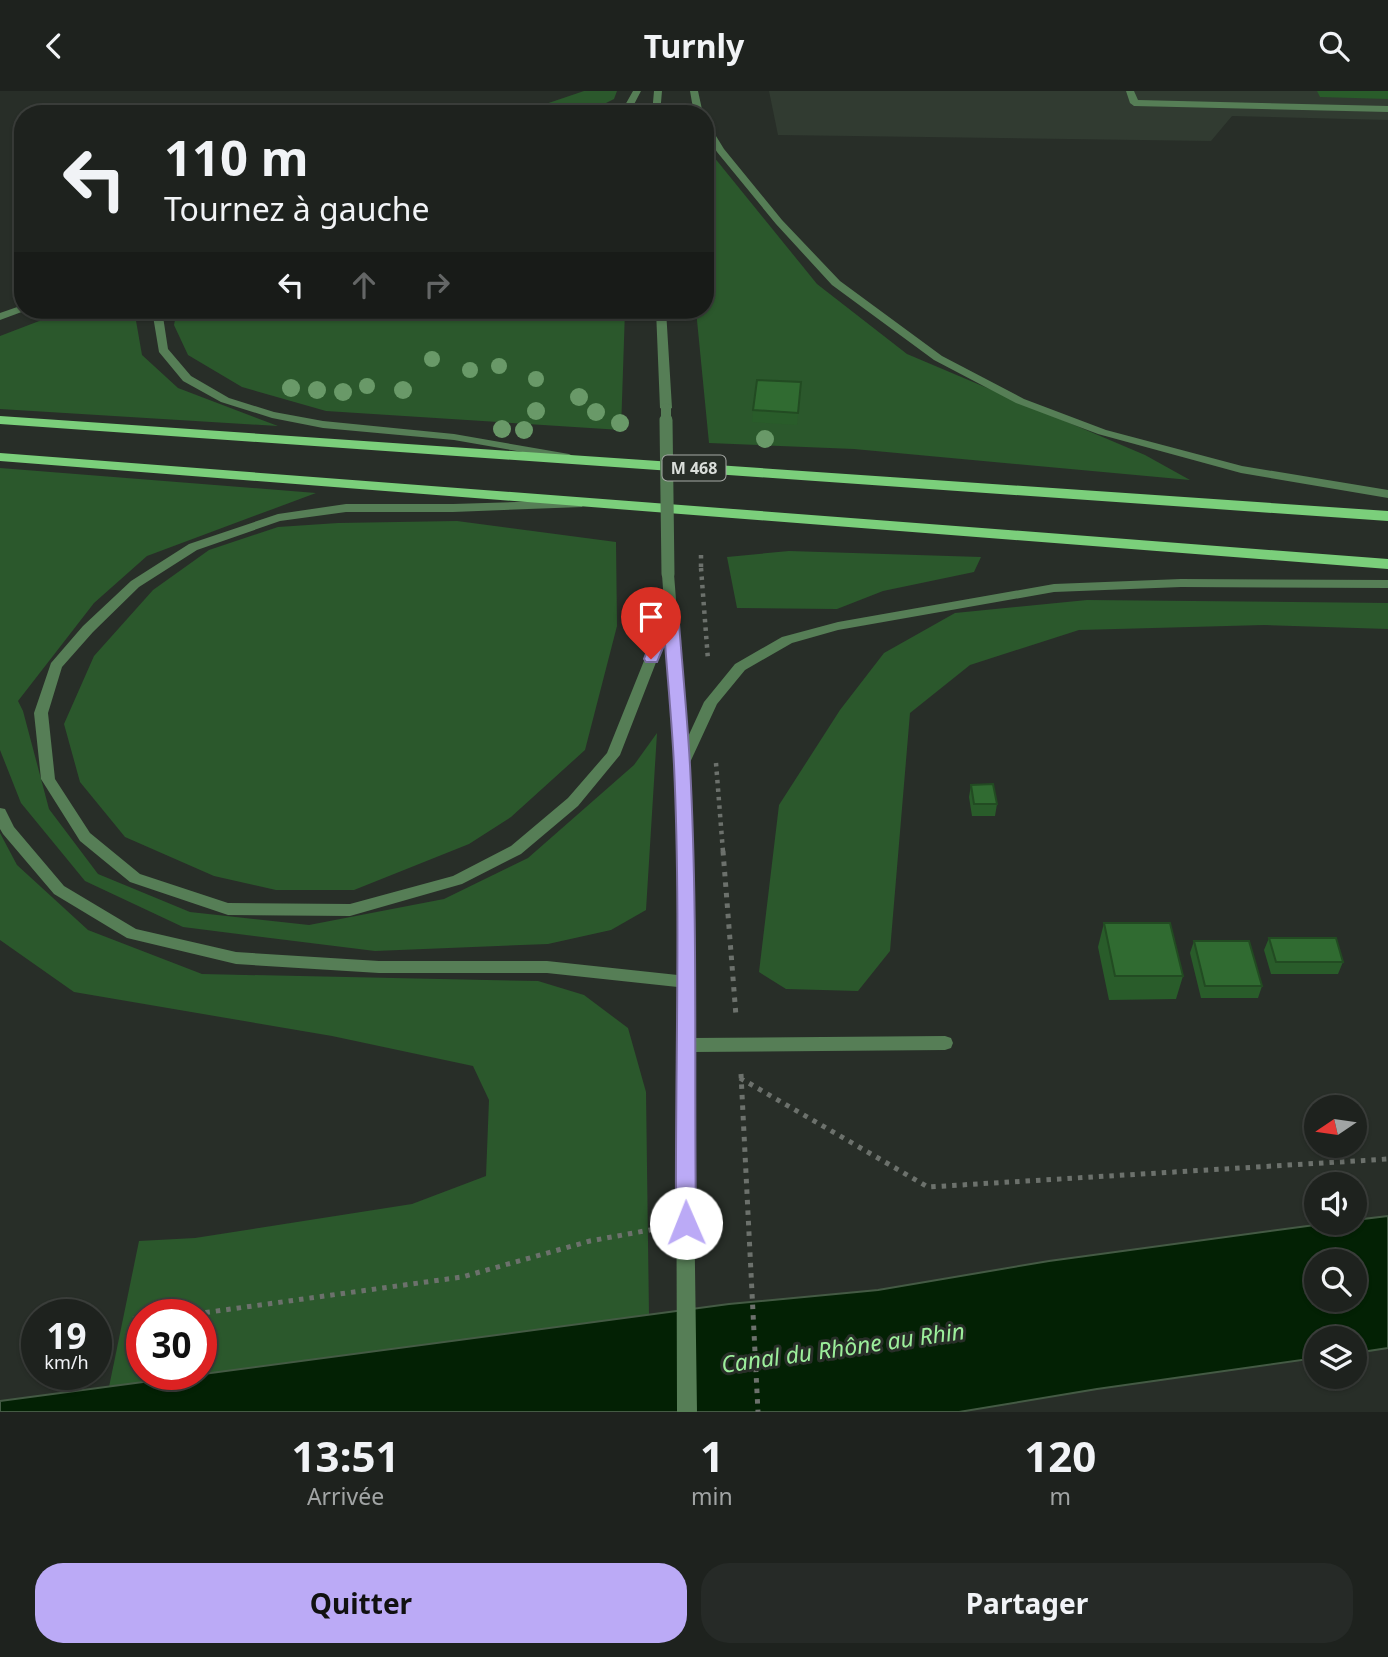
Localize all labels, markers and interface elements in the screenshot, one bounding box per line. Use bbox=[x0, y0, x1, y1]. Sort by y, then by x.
text: Turnly bbox=[644, 24, 744, 67]
icon: back bbox=[35, 27, 73, 65]
icon: search bbox=[1315, 27, 1353, 65]
text: 110 m bbox=[164, 124, 309, 190]
icon: left bbox=[49, 133, 140, 224]
text: Tournez à gauche bbox=[164, 187, 430, 230]
icon: left bbox=[272, 266, 310, 304]
icon: ahead bbox=[345, 266, 383, 304]
icon: right bbox=[418, 266, 456, 304]
road number: M 468 bbox=[662, 455, 726, 481]
pin bbox=[621, 587, 681, 659]
icon: arrive bbox=[632, 598, 670, 636]
north arrow bbox=[1304, 1095, 1367, 1159]
map controls bbox=[1304, 1095, 1367, 1389]
button: sound bbox=[1304, 1172, 1367, 1235]
position arrow bbox=[649, 1186, 723, 1260]
button: search bbox=[1304, 1249, 1367, 1312]
speed limit sign: 30 bbox=[126, 1299, 217, 1390]
text: 19 bbox=[46, 1312, 87, 1359]
water label: Canal du Rhône au Rhin bbox=[719, 1314, 967, 1380]
button: layers bbox=[1304, 1326, 1367, 1389]
text: km/h bbox=[44, 1350, 89, 1374]
text: 13:51 bbox=[292, 1427, 399, 1484]
text: 1 bbox=[700, 1427, 724, 1484]
text: 120 bbox=[1024, 1427, 1096, 1484]
text: Arrivée bbox=[307, 1480, 384, 1512]
text: min bbox=[691, 1480, 733, 1512]
text: m bbox=[1050, 1480, 1071, 1512]
button: Quitter bbox=[35, 1563, 687, 1643]
button: Partager bbox=[701, 1563, 1353, 1643]

